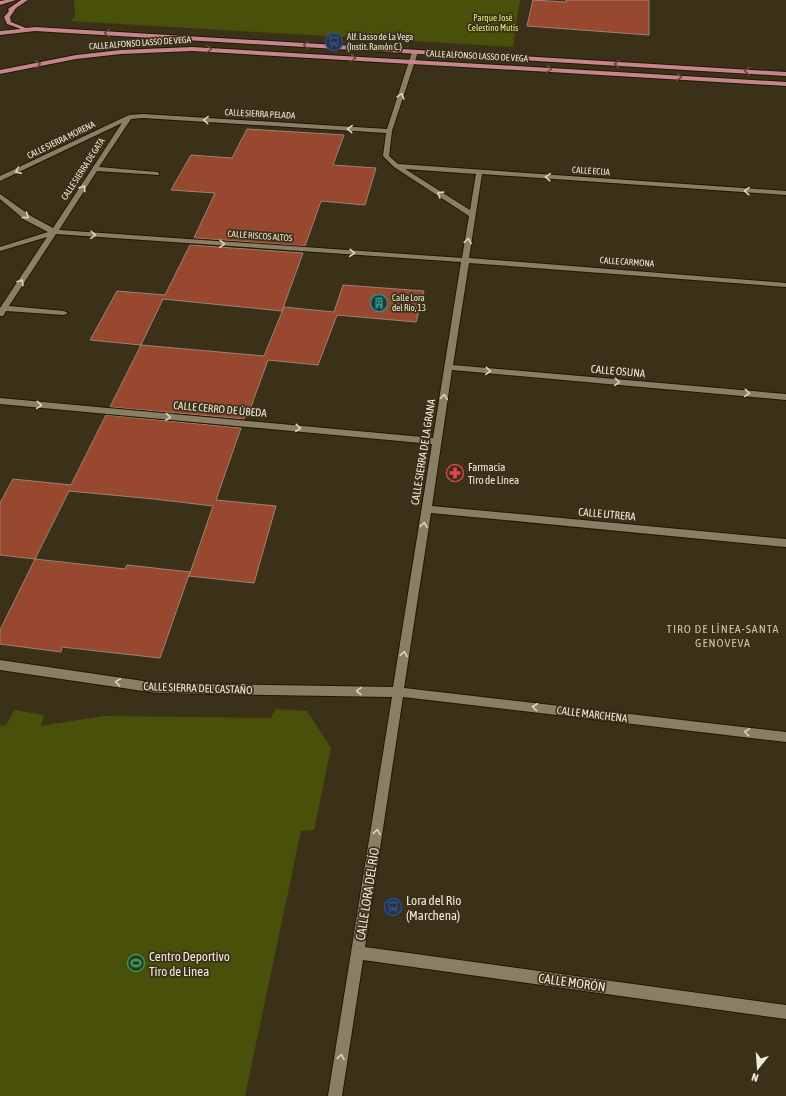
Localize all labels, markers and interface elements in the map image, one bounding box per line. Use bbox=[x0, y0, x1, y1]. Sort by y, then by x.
park label: Parque José Celestino Mutis bbox=[468, 13, 518, 33]
one-way arrow bbox=[104, 29, 110, 38]
bus stop icon: Alf. Lasso de La Vega (Instit. Ramón C.) bbox=[324, 32, 344, 52]
place label: Alf. Lasso de La Vega (Instit. Ramón C.) bbox=[347, 32, 413, 52]
street label: CALLE ALFONSO LASSO DE VEGA bbox=[89, 34, 192, 52]
one-way arrow bbox=[303, 41, 309, 50]
one-way arrow bbox=[206, 45, 212, 54]
street label: CALLE ALFONSO LASSO DE VEGA bbox=[426, 48, 529, 64]
one-way arrow bbox=[350, 53, 356, 62]
one-way arrow bbox=[614, 59, 620, 68]
one-way arrow bbox=[35, 61, 41, 69]
one-way arrow bbox=[546, 65, 552, 74]
one-way arrow bbox=[744, 67, 750, 76]
one-way arrow bbox=[676, 73, 682, 82]
one-way arrow bbox=[396, 93, 405, 100]
street label: CALLE SIERRA PELADA bbox=[224, 107, 296, 121]
one-way arrow bbox=[203, 116, 209, 125]
street label: CALLE SIERRA MORENA bbox=[25, 119, 97, 161]
one-way arrow bbox=[347, 124, 353, 133]
street label: CALLE SIERRA DE GATA bbox=[59, 136, 107, 202]
street label: CALLE ECIJA bbox=[572, 165, 611, 177]
one-way arrow bbox=[15, 166, 23, 174]
one-way arrow bbox=[545, 173, 551, 182]
one-way arrow bbox=[78, 185, 86, 192]
one-way arrow bbox=[744, 186, 750, 195]
one-way arrow bbox=[437, 192, 444, 199]
one-way arrow bbox=[21, 211, 28, 218]
street label: CALLE RISCOS ALTOS bbox=[227, 229, 293, 243]
one-way arrow bbox=[90, 230, 96, 239]
one-way arrow bbox=[464, 238, 472, 244]
one-way arrow bbox=[219, 239, 225, 248]
one-way arrow bbox=[349, 248, 355, 257]
street label: CALLE CARMONA bbox=[599, 255, 655, 269]
one-way arrow bbox=[17, 279, 24, 286]
building icon: Calle Lora del Río, 13 bbox=[369, 293, 389, 313]
place label: Calle Lora del Río, 13 bbox=[392, 293, 426, 313]
street label: CALLE OSUNA bbox=[590, 363, 646, 379]
one-way arrow bbox=[485, 366, 491, 375]
one-way arrow bbox=[614, 377, 620, 386]
one-way arrow bbox=[744, 389, 750, 398]
one-way arrow bbox=[439, 394, 448, 400]
street label: CALLE SIERRA DE LA GRANA bbox=[409, 398, 437, 506]
street label: CALLE CERRO DE ÚBEDA bbox=[173, 399, 268, 419]
one-way arrow bbox=[36, 400, 42, 409]
one-way arrow bbox=[165, 412, 171, 421]
one-way arrow bbox=[295, 424, 301, 433]
place label: Farmacia Tiro de Línea bbox=[468, 461, 519, 486]
pharmacy icon: Farmacia Tiro de Línea bbox=[445, 463, 465, 483]
street label: CALLE UTRERA bbox=[578, 506, 637, 523]
one-way arrow bbox=[419, 522, 428, 528]
district label: TIRO DE LÍNEA-SANTA GENOVEVA bbox=[667, 622, 779, 650]
one-way arrow bbox=[399, 651, 408, 657]
one-way arrow bbox=[115, 678, 121, 687]
street label: CALLE SIERRA DEL CASTAÑO bbox=[143, 680, 253, 696]
one-way arrow bbox=[356, 687, 362, 695]
one-way arrow bbox=[532, 703, 538, 712]
street label: CALLE MARCHENA bbox=[556, 704, 629, 724]
one-way arrow bbox=[744, 728, 750, 737]
one-way arrow bbox=[372, 829, 381, 835]
street label: CALLE LORA DEL RÍO bbox=[353, 846, 382, 942]
place label: Lora del Rio (Marchena) bbox=[406, 893, 461, 923]
bus stop icon: Lora del Rio (Marchena) bbox=[383, 897, 403, 917]
place label: Centro Deportivo Tiro de Linea bbox=[149, 949, 230, 979]
sports icon: Centro Deportivo Tiro de Linea bbox=[126, 953, 146, 973]
street label: CALLE MORÓN bbox=[537, 970, 606, 995]
north arrow bbox=[738, 1048, 778, 1088]
one-way arrow bbox=[336, 1054, 345, 1061]
text: N bbox=[750, 1071, 760, 1084]

